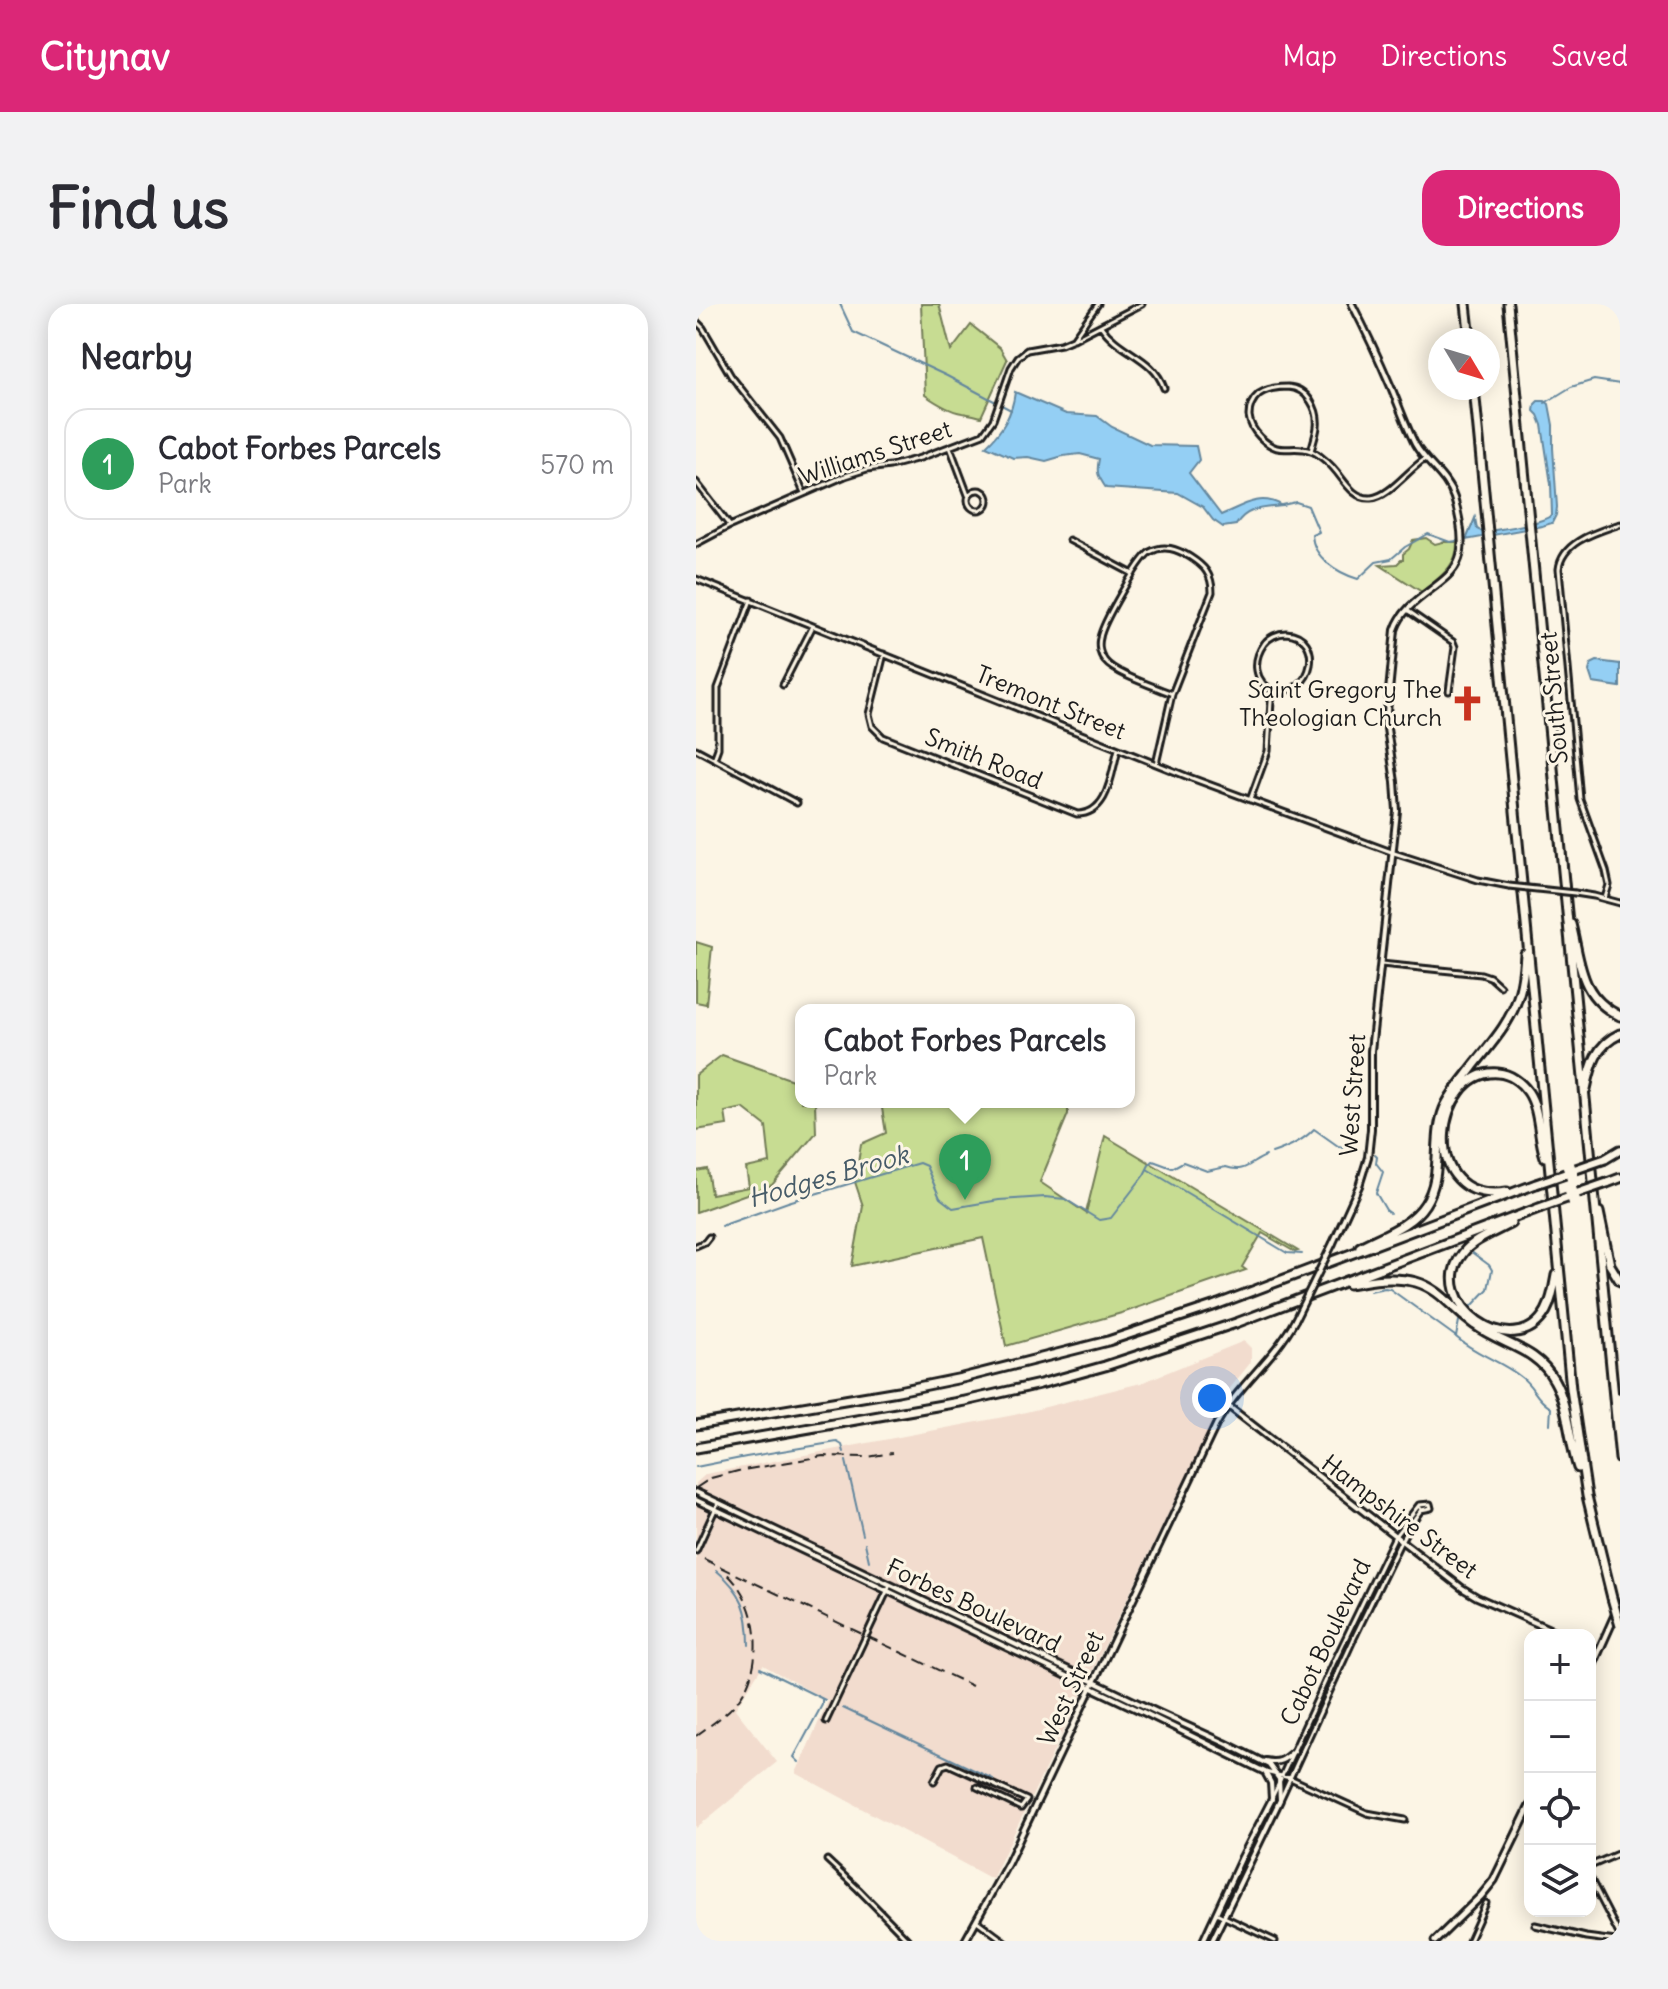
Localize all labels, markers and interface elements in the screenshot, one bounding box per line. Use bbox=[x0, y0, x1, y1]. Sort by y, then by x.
text: Citynav bbox=[40, 33, 170, 80]
text: Map bbox=[1282, 38, 1337, 74]
text: Directions bbox=[1381, 38, 1507, 74]
text: Saved bbox=[1551, 38, 1628, 74]
button: Directions bbox=[1422, 170, 1620, 246]
text: Find us bbox=[48, 173, 229, 243]
north arrow bbox=[1428, 328, 1500, 400]
text: Nearby bbox=[80, 335, 193, 378]
street label: Williams Street bbox=[795, 413, 955, 491]
text: Cabot Forbes Parcels bbox=[158, 429, 441, 467]
text: 1 bbox=[103, 448, 113, 481]
text: 570 m bbox=[540, 448, 614, 481]
text: Park bbox=[158, 467, 212, 500]
street label: South Street bbox=[1532, 631, 1574, 765]
street label: Tremont Street bbox=[972, 658, 1130, 746]
place label: Saint Gregory The Theologian Church bbox=[1239, 674, 1442, 732]
church icon: Saint Gregory The Theologian Church bbox=[1449, 684, 1487, 722]
street label: Smith Road bbox=[921, 721, 1047, 795]
popup bbox=[795, 1004, 1135, 1108]
text: Cabot Forbes Parcels bbox=[823, 1021, 1107, 1059]
street label: West Street bbox=[1333, 1033, 1371, 1157]
text: Park bbox=[823, 1059, 877, 1092]
pin: 1 bbox=[939, 1134, 991, 1200]
water label: Hodges Brook bbox=[744, 1137, 914, 1215]
your location bbox=[1192, 1378, 1232, 1418]
street label: Hampshire Street bbox=[1316, 1448, 1484, 1584]
street label: Forbes Boulevard bbox=[882, 1551, 1066, 1659]
street label: Cabot Boulevard bbox=[1273, 1554, 1377, 1730]
street label: West Street bbox=[1030, 1626, 1110, 1750]
map controls bbox=[1524, 1629, 1596, 1917]
button: + bbox=[1524, 1629, 1596, 1701]
button: − bbox=[1524, 1701, 1596, 1773]
button: locate bbox=[1524, 1773, 1596, 1845]
button: layers bbox=[1524, 1845, 1596, 1917]

